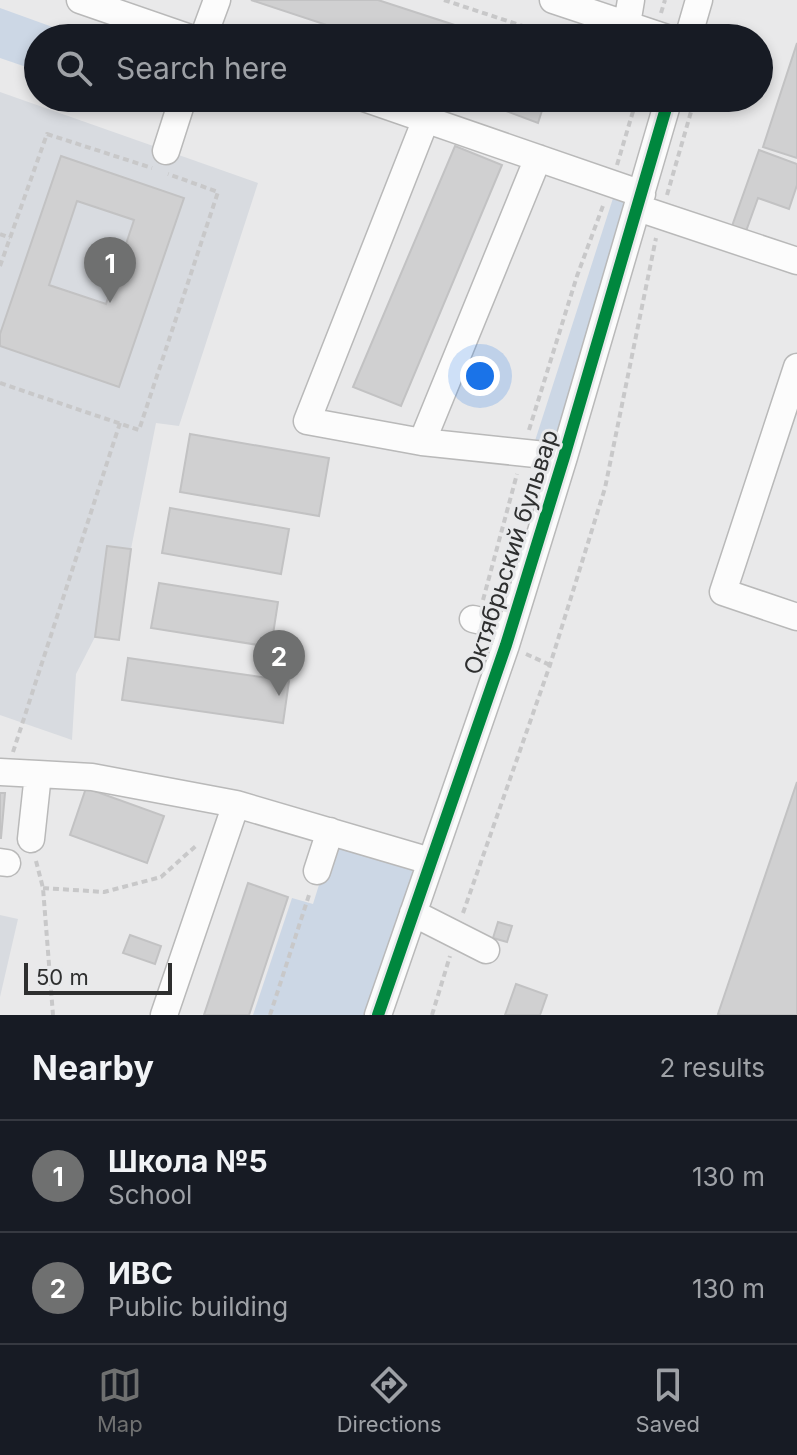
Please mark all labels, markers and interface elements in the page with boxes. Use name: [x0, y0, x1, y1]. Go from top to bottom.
search box: [24, 24, 773, 112]
icon: search: [52, 46, 96, 90]
text: Search here: [116, 50, 288, 86]
pin: 1: [84, 237, 136, 303]
your location: [460, 356, 500, 396]
street label: Октябрьский бульвар: [458, 426, 564, 678]
pin: 2: [253, 630, 305, 696]
scale bar: [24, 959, 172, 995]
text: 50 m: [36, 964, 89, 990]
text: Nearby: [32, 1047, 154, 1088]
text: 2 results: [660, 1052, 765, 1083]
text: Школа №5: [108, 1143, 268, 1179]
text: 1: [52, 1161, 64, 1192]
text: 130 m: [692, 1161, 765, 1192]
text: School: [108, 1179, 192, 1210]
text: ИВС: [108, 1255, 173, 1291]
text: 2: [50, 1273, 66, 1304]
text: 130 m: [692, 1273, 765, 1304]
text: Public building: [108, 1291, 288, 1322]
tab: Map: [97, 1363, 143, 1437]
tab: Directions: [337, 1363, 442, 1437]
tab: Saved: [636, 1363, 700, 1437]

